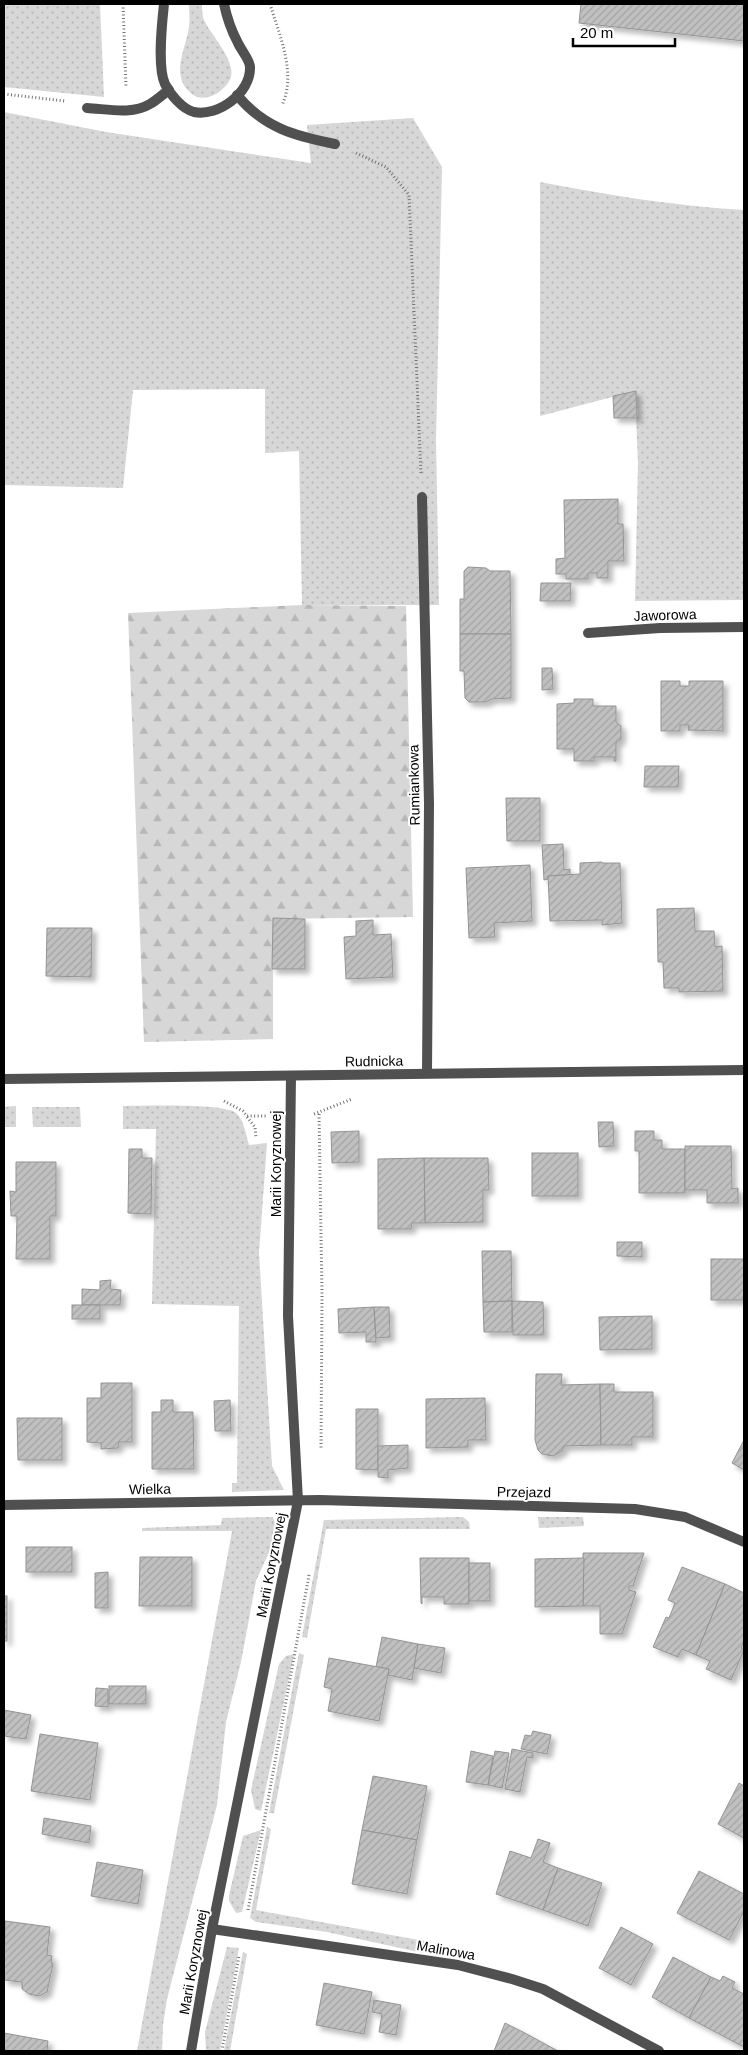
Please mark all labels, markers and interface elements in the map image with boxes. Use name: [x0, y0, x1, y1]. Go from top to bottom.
scale bar: [573, 15, 676, 47]
text: 20 m: [580, 24, 613, 41]
street label: Jaworowa: [633, 606, 697, 624]
street label: Rumiankowa: [405, 744, 423, 826]
street label: Rudnicka: [345, 1052, 404, 1070]
street label: Marii Koryznowej: [268, 1111, 284, 1217]
street label: Wielka: [129, 1481, 171, 1497]
street label: Przejazd: [497, 1484, 551, 1500]
street label: Marii Koryznowej: [253, 1511, 289, 1619]
street label: Marii Koryznowej: [176, 1908, 210, 2016]
street label: Malinowa: [415, 1937, 477, 1963]

